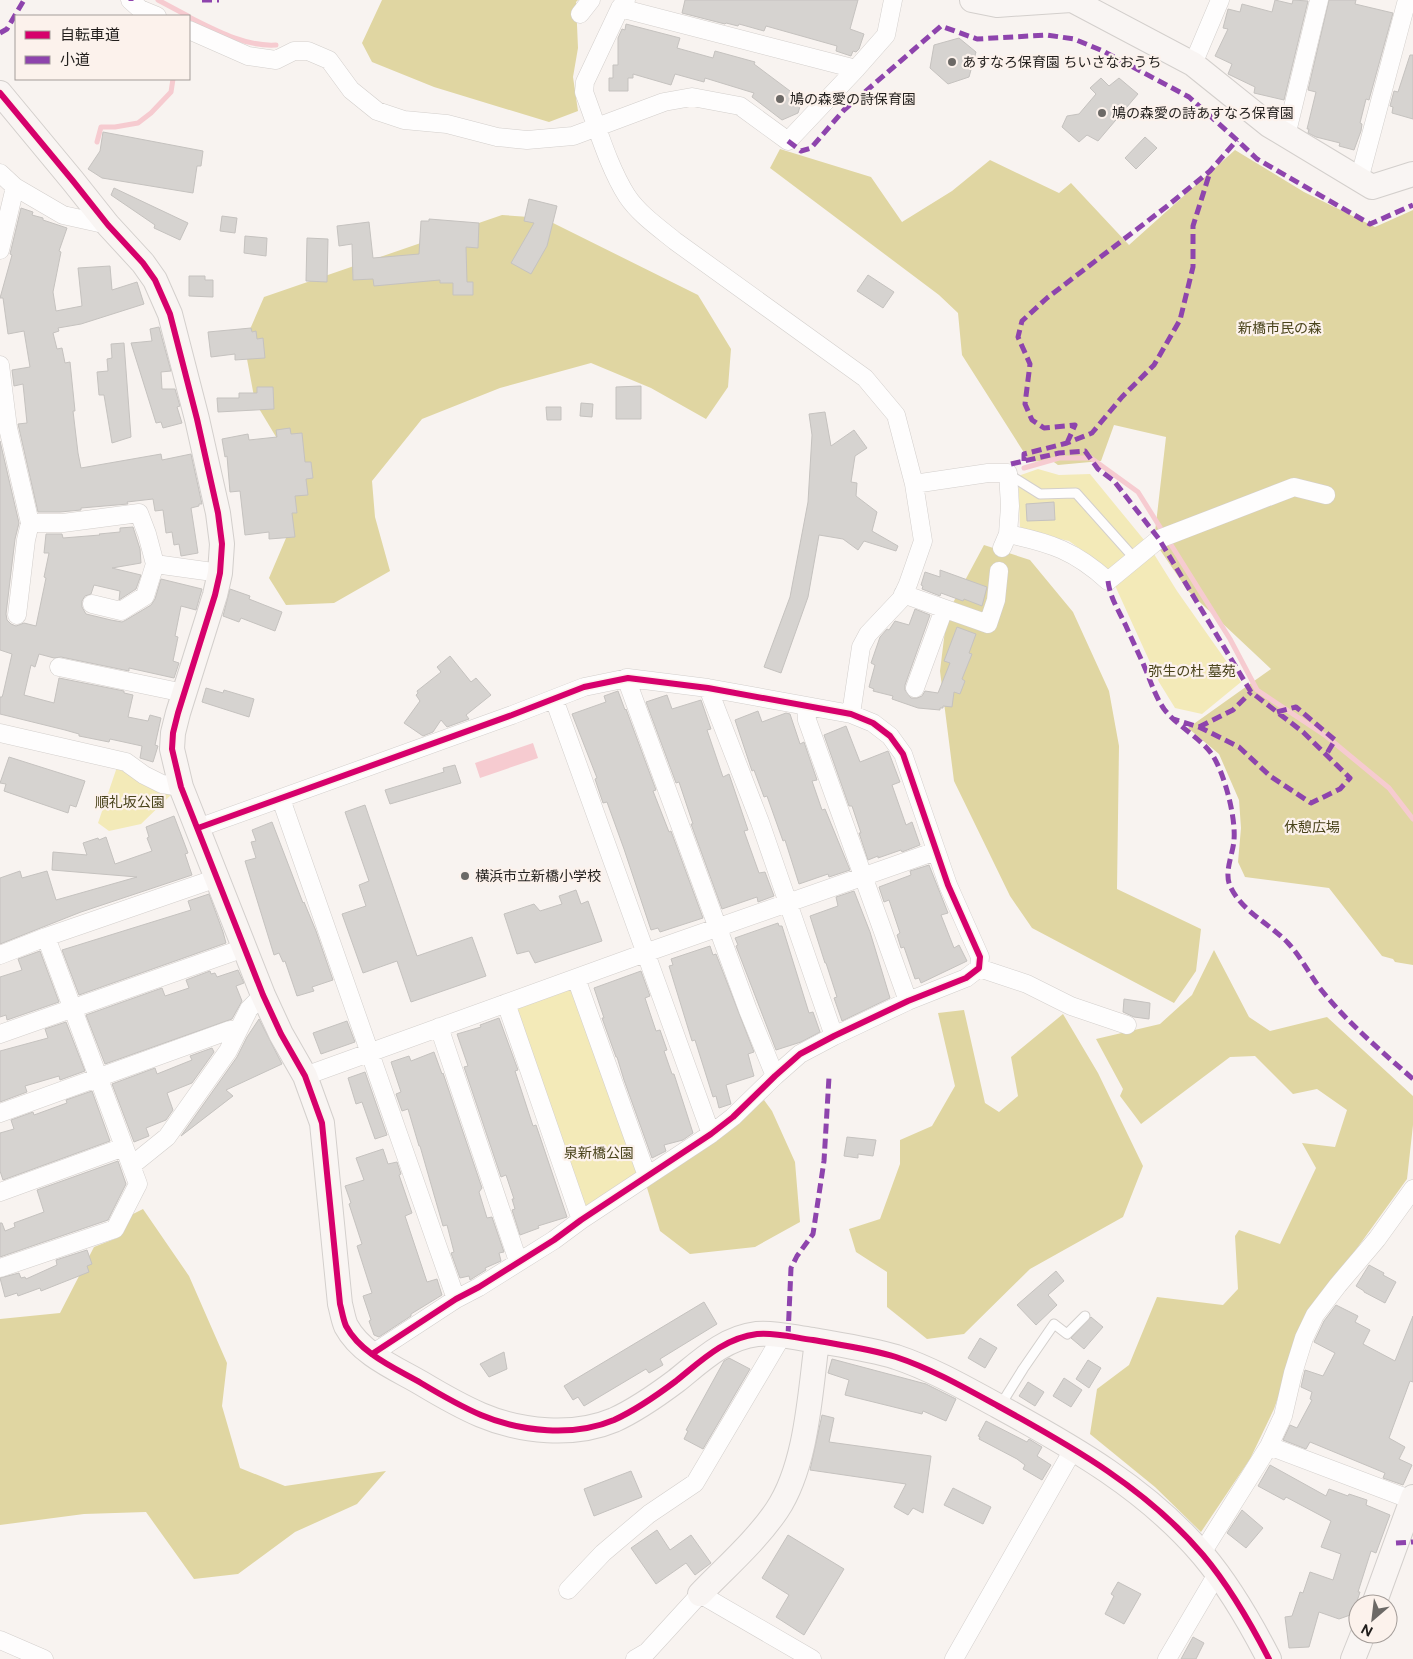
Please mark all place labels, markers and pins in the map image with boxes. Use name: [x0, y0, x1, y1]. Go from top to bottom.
place label: あすなろ保育園 ちいさなおうち: [962, 54, 1161, 71]
marker: あすなろ保育園 ちいさなおうち: [946, 56, 958, 68]
place label: 鳩の森愛の詩保育園: [790, 91, 916, 108]
marker: 鳩の森愛の詩保育園: [774, 93, 786, 105]
place label: 鳩の森愛の詩あすなろ保育園: [1112, 105, 1294, 122]
marker: 鳩の森愛の詩あすなろ保育園: [1096, 107, 1108, 119]
place label: 横浜市立新橋小学校: [475, 868, 601, 885]
marker: 横浜市立新橋小学校: [459, 870, 471, 882]

